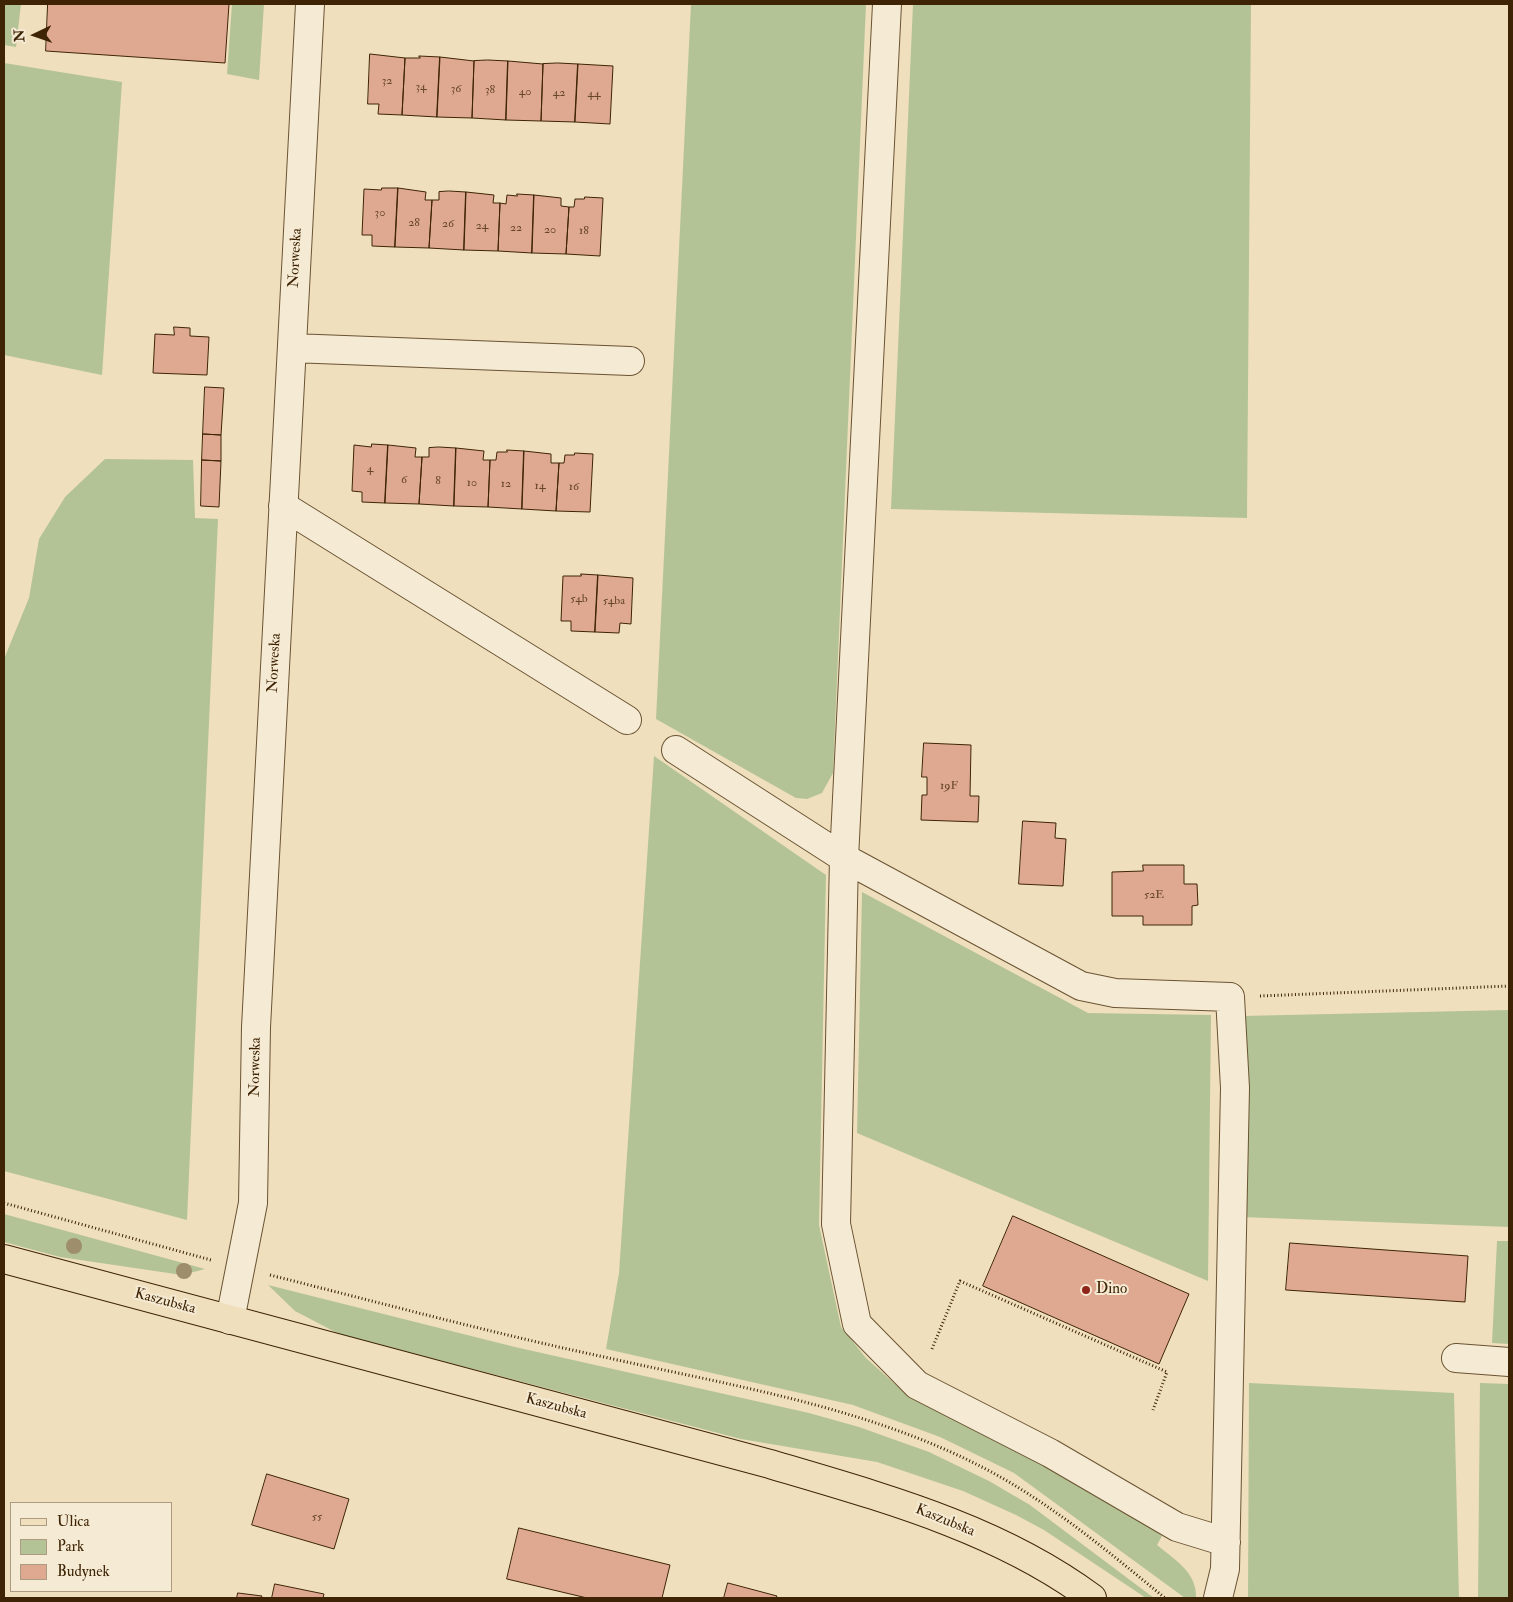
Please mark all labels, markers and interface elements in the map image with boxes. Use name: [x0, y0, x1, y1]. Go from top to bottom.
north arrow: [10, 10, 60, 60]
text: N: [11, 29, 28, 43]
house number: 32: [382, 74, 392, 88]
house number: 34: [415, 80, 427, 94]
house number: 36: [451, 82, 461, 96]
house number: 38: [485, 83, 495, 97]
house number: 40: [519, 85, 531, 99]
house number: 42: [553, 86, 565, 100]
house number: 44: [588, 87, 600, 101]
house number: 30: [375, 206, 385, 220]
house number: 28: [408, 216, 420, 230]
house number: 26: [442, 217, 454, 231]
house number: 24: [476, 219, 488, 233]
house number: 22: [510, 221, 522, 235]
house number: 20: [544, 223, 556, 237]
house number: 18: [579, 224, 589, 238]
street label: Norweska: [285, 228, 307, 288]
house number: 4: [367, 462, 373, 476]
house number: 6: [401, 473, 407, 487]
house number: 8: [435, 474, 441, 488]
house number: 10: [467, 476, 477, 490]
house number: 12: [501, 477, 511, 491]
house number: 14: [535, 479, 545, 493]
house number: 16: [569, 480, 579, 494]
house number: 54b: [570, 592, 588, 606]
house number: 54ba: [603, 594, 625, 608]
street label: Norweska: [264, 633, 286, 693]
house number: 19F: [940, 779, 958, 793]
house number: 52E: [1144, 888, 1164, 902]
street label: Norweska: [246, 1037, 266, 1097]
place label: Dino: [1096, 1281, 1127, 1299]
marker: Dino: [1080, 1284, 1092, 1296]
street label: Kaszubska: [132, 1285, 198, 1319]
street label: Kaszubska: [523, 1390, 589, 1424]
street label: Kaszubska: [913, 1501, 977, 1541]
legend: [10, 1502, 172, 1592]
house number: 55: [312, 1510, 322, 1524]
text: Ulica: [57, 1512, 90, 1531]
text: Park: [57, 1537, 84, 1556]
text: Budynek: [57, 1562, 110, 1581]

